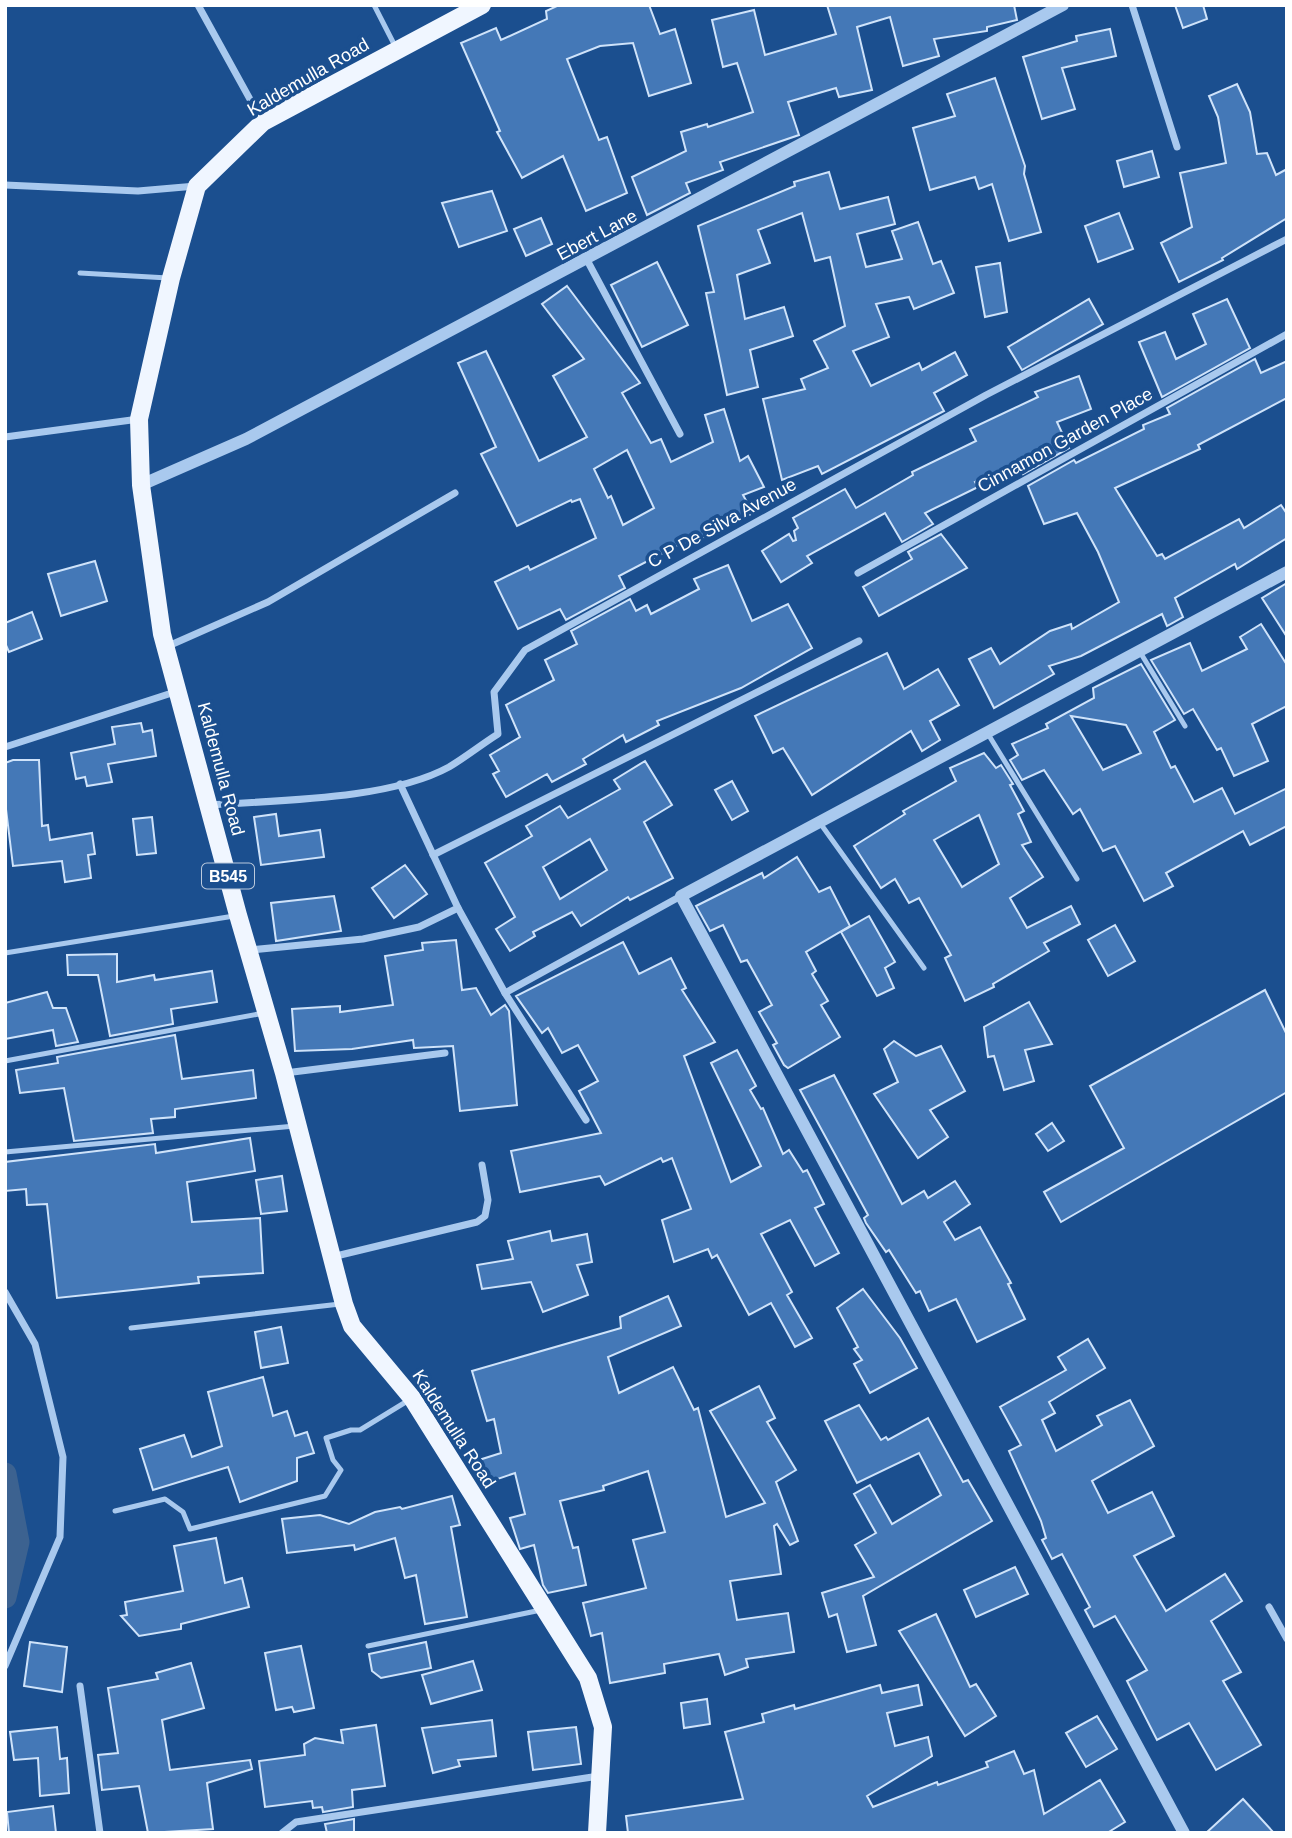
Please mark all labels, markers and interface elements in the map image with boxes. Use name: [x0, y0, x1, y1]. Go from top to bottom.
street label: Kaldemulla Road: [244, 34, 372, 120]
street label: Ebert Lane: [553, 205, 641, 265]
street label: Cinnamon Garden Place: [974, 383, 1156, 497]
street label: C P De Silva Avenue: [644, 474, 800, 572]
street label: Kaldemulla Road: [194, 700, 248, 838]
road number: B545: [202, 863, 254, 888]
street label: Kaldemulla Road: [408, 1366, 500, 1492]

